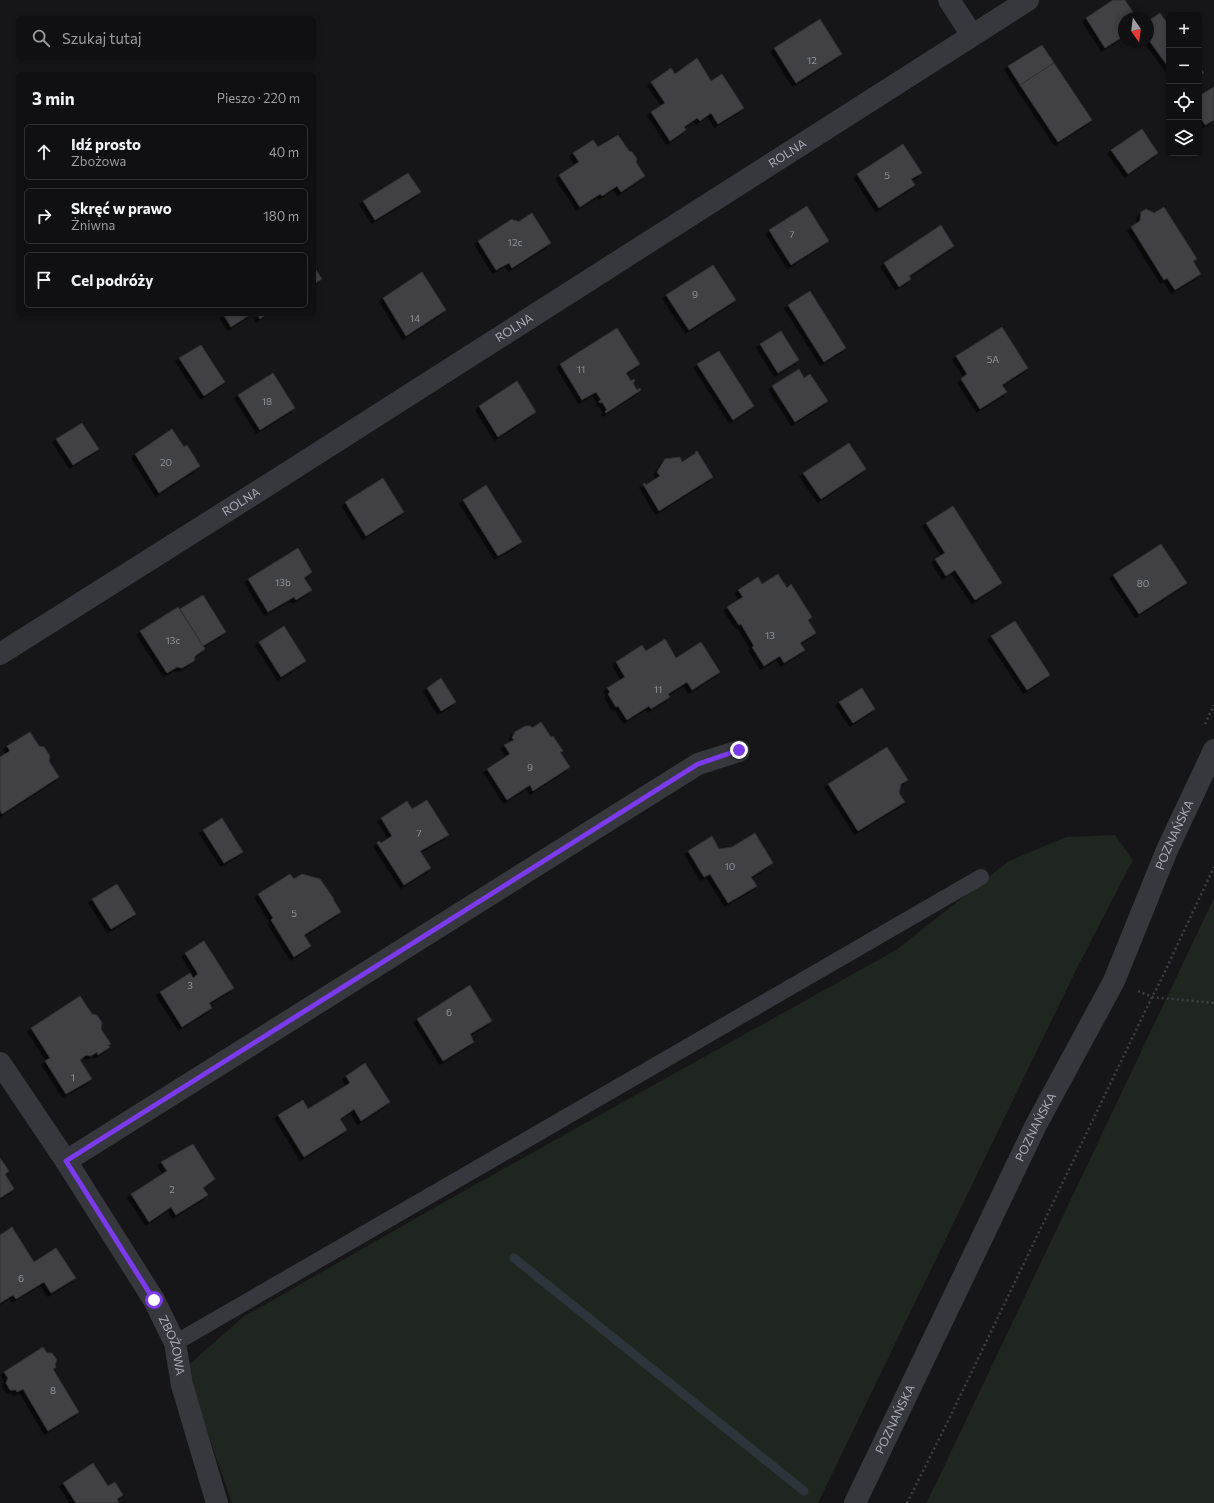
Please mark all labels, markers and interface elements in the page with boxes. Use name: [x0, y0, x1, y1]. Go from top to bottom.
north arrow: [1118, 12, 1154, 48]
map controls: [1166, 12, 1202, 156]
button: +: [1166, 12, 1202, 48]
search box: [16, 16, 316, 60]
icon: search: [30, 27, 52, 49]
text: Szukaj tutaj: [62, 29, 142, 47]
button: −: [1166, 48, 1202, 84]
house number: 12: [807, 54, 817, 66]
button: locate: [1166, 84, 1202, 120]
text: 3 min: [32, 88, 75, 109]
text: Pieszo · 220 m: [217, 90, 300, 106]
button: layers: [1166, 120, 1202, 156]
text: Idź prosto: [71, 135, 141, 153]
street label: ROLNA: [765, 136, 808, 170]
icon: ahead: [33, 141, 55, 163]
text: 40 m: [269, 144, 299, 160]
text: Zbożowa: [71, 153, 126, 169]
house number: 5: [884, 169, 890, 181]
text: Skręć w prawo: [71, 199, 172, 217]
icon: right: [33, 205, 55, 227]
text: 180 m: [263, 208, 299, 224]
text: Żniwna: [71, 217, 115, 233]
house number: 7: [789, 228, 795, 240]
house number: 12c: [508, 236, 522, 248]
icon: arrive: [33, 269, 55, 291]
text: Cel podróży: [71, 271, 154, 289]
house number: 9: [692, 288, 698, 300]
street label: ROLNA: [492, 310, 535, 344]
house number: 14: [410, 312, 420, 324]
house number: 5A: [987, 353, 999, 365]
house number: 11: [577, 363, 585, 375]
house number: 18: [262, 395, 272, 407]
house number: 20: [160, 456, 172, 468]
street label: ROLNA: [219, 484, 262, 518]
house number: 13b: [275, 576, 291, 588]
house number: 80: [1137, 577, 1149, 589]
house number: 13: [765, 629, 775, 641]
house number: 13c: [166, 634, 181, 646]
house number: 11: [654, 683, 662, 695]
route end: [730, 741, 748, 759]
house number: 9: [527, 761, 533, 773]
street label: POZNAŃSKA: [1152, 797, 1196, 871]
house number: 7: [416, 827, 422, 839]
house number: 10: [725, 860, 735, 872]
house number: 5: [291, 907, 297, 919]
house number: 3: [187, 979, 193, 991]
house number: 6: [446, 1006, 452, 1018]
house number: 1: [71, 1071, 75, 1083]
street label: POZNAŃSKA: [1012, 1090, 1058, 1163]
house number: 2: [169, 1183, 175, 1195]
house number: 6: [18, 1272, 24, 1284]
route start: [145, 1291, 163, 1309]
street label: ZBOŻOWA: [157, 1313, 188, 1376]
street label: POZNAŃSKA: [872, 1382, 917, 1456]
house number: 8: [50, 1384, 56, 1396]

